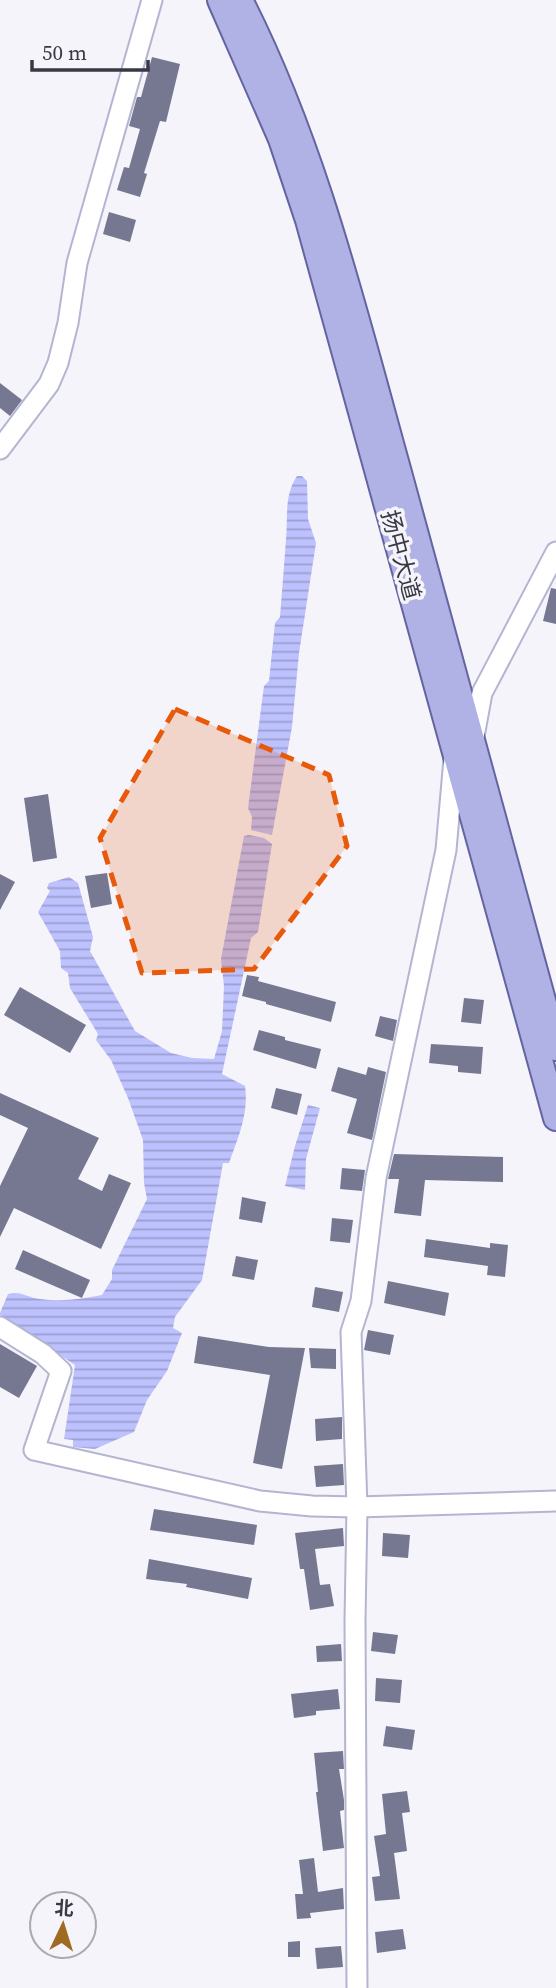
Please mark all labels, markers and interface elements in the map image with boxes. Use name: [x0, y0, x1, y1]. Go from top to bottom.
scale bar: [32, 28, 147, 72]
text: 50 m: [42, 38, 87, 67]
street label: 扬中大道: [374, 506, 428, 604]
north arrow: [28, 1890, 98, 1960]
text: 北: [54, 1894, 75, 1922]

